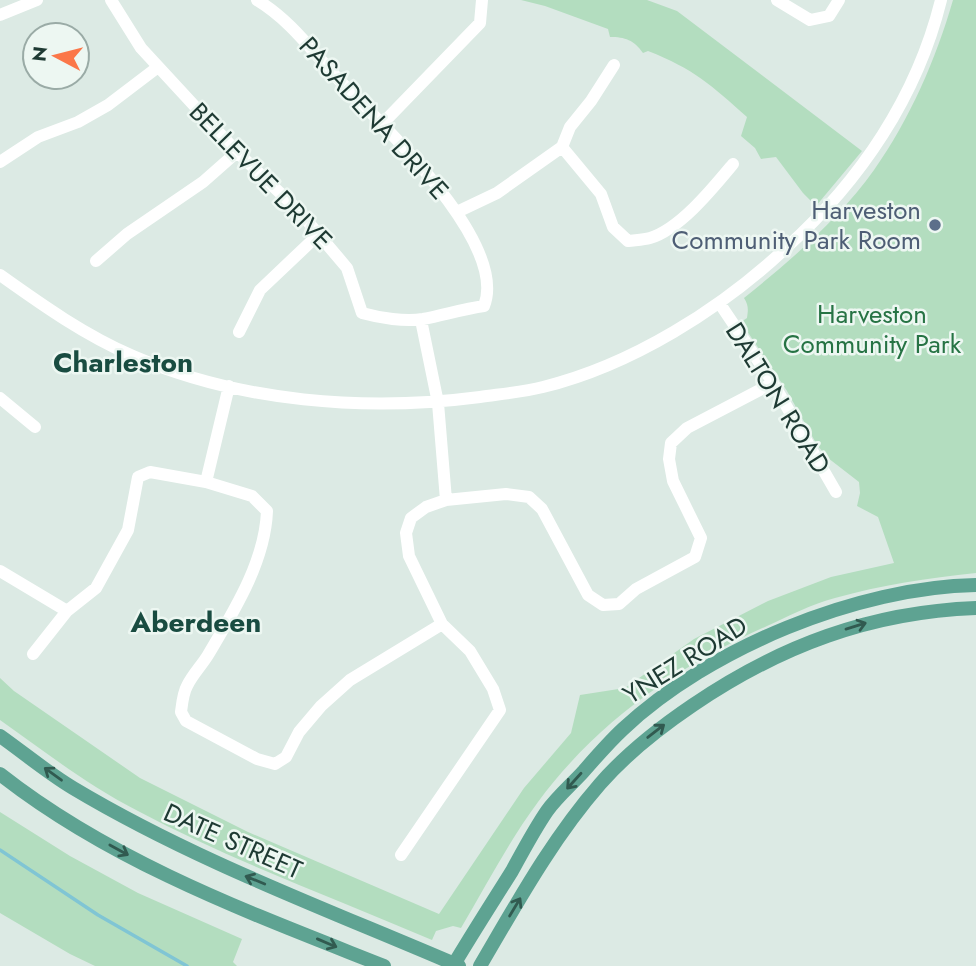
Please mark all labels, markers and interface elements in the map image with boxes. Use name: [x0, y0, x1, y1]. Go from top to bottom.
north arrow: [21, 21, 91, 91]
street label: PASADENA DRIVE: [290, 28, 458, 208]
text: N: [25, 45, 54, 63]
street label: BELLEVUE DRIVE: [181, 94, 341, 258]
place label: Harveston Community Park Room: [672, 191, 921, 259]
marker: Harveston Community Park Room: [927, 217, 943, 233]
park label: Harveston Community Park: [783, 295, 962, 363]
street label: DALTON ROAD: [716, 315, 840, 481]
district label: Charleston: [53, 342, 193, 383]
district label: Aberdeen: [130, 602, 261, 643]
street label: YNEZ ROAD: [615, 607, 755, 713]
one-way arrow: [845, 619, 867, 632]
one-way arrow: [646, 723, 664, 738]
one-way arrow: [45, 767, 63, 782]
one-way arrow: [566, 772, 582, 790]
street label: DATE STREET: [158, 794, 308, 888]
one-way arrow: [109, 843, 129, 857]
one-way arrow: [244, 872, 266, 885]
one-way arrow: [508, 898, 522, 918]
one-way arrow: [316, 937, 337, 950]

